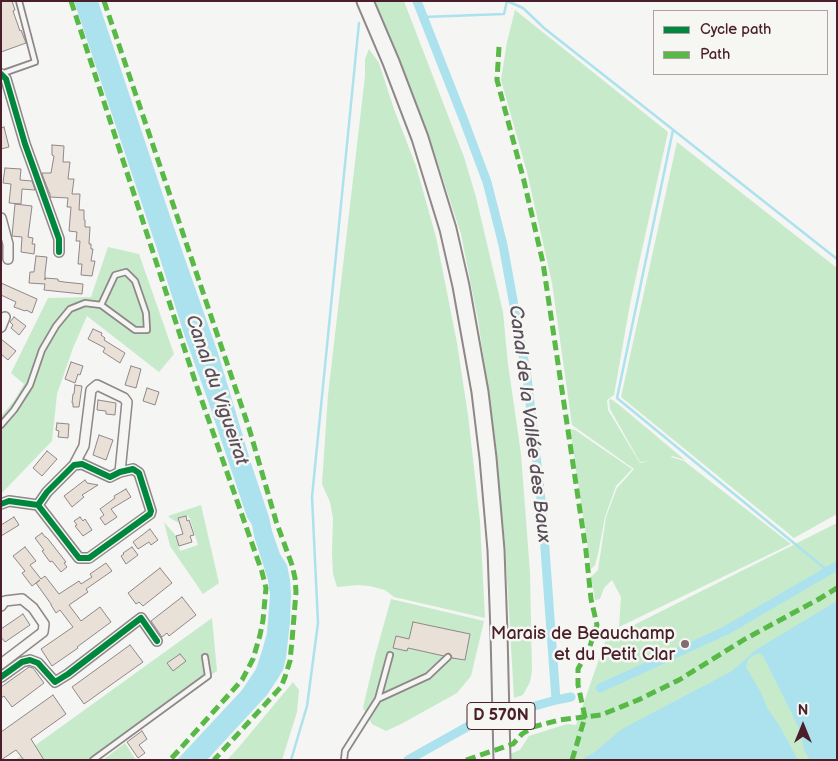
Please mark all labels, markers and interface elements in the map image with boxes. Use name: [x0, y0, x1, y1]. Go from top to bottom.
legend: [653, 10, 828, 75]
text: Cycle path: [700, 20, 771, 39]
text: Path: [700, 45, 730, 64]
water label: Canal de la Vallée des Baux: [503, 304, 555, 544]
water label: Canal du Vigueirat: [180, 312, 252, 468]
place label: Marais de Beauchamp et du Petit Clar: [491, 623, 675, 666]
marker: Marais de Beauchamp et du Petit Clar: [679, 638, 691, 650]
north arrow: [778, 701, 828, 751]
road number: D 570N: [467, 702, 535, 729]
text: N: [798, 702, 808, 719]

